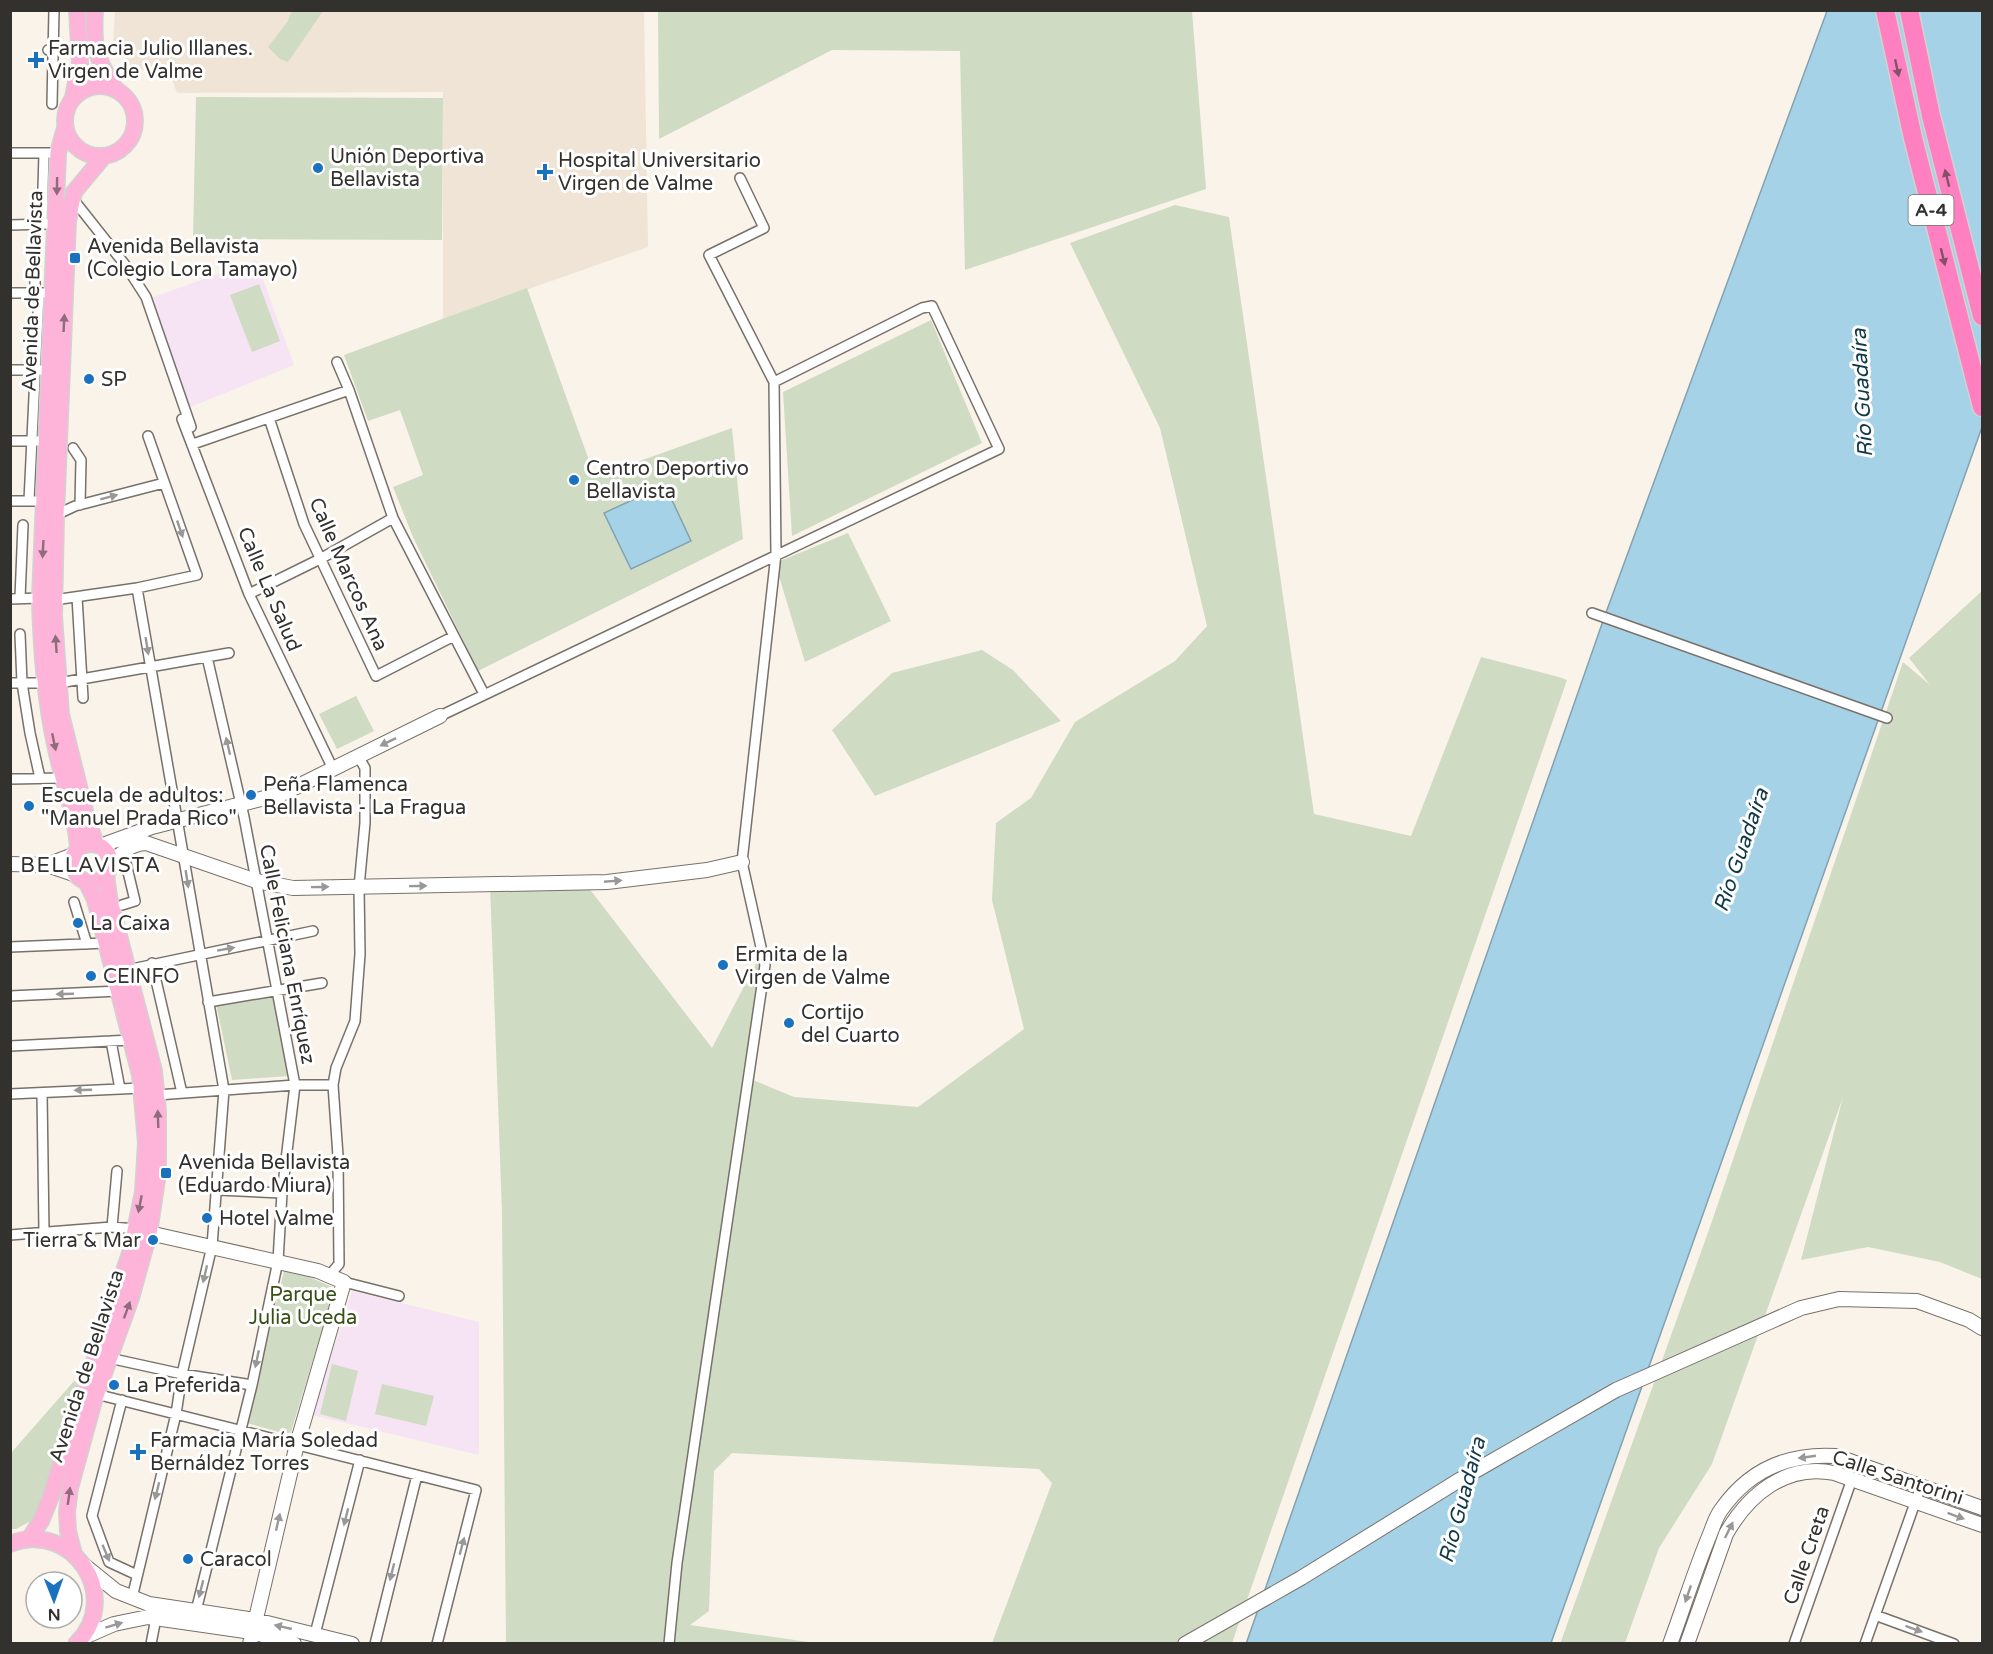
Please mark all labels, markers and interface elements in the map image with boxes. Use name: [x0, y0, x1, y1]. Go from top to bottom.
place label: Farmacia Julio Illanes. Virgen de Valme: [48, 37, 253, 84]
marker: Farmacia Julio Illanes. Virgen de Valme: [29, 53, 43, 67]
one-way arrow: [1893, 59, 1903, 77]
place label: Unión Deportiva Bellavista: [330, 145, 484, 192]
place label: Hospital Universitario Virgen de Valme: [558, 149, 761, 196]
marker: Unión Deportiva Bellavista: [311, 161, 325, 175]
marker: Hospital Universitario Virgen de Valme: [536, 163, 554, 181]
one-way arrow: [1942, 169, 1951, 187]
one-way arrow: [52, 176, 62, 195]
street label: Avenida de Bellavista: [17, 190, 49, 392]
road number: A-4: [1908, 195, 1954, 225]
place label: Avenida Bellavista (Colegio Lora Tamayo): [87, 235, 297, 282]
one-way arrow: [1938, 248, 1948, 267]
marker: Avenida Bellavista (Colegio Lora Tamayo): [68, 251, 82, 265]
one-way arrow: [59, 314, 68, 333]
water label: Río Guadaíra: [1847, 327, 1878, 458]
place label: SP: [101, 368, 127, 392]
marker: SP: [82, 372, 96, 386]
place label: Centro Deportivo Bellavista: [586, 457, 749, 504]
marker: Centro Deportivo Bellavista: [567, 473, 581, 487]
one-way arrow: [100, 492, 118, 501]
street label: Calle Marcos Ana: [304, 494, 393, 655]
one-way arrow: [176, 520, 186, 538]
street label: Calle La Salud: [232, 524, 306, 655]
one-way arrow: [38, 539, 47, 558]
one-way arrow: [51, 634, 61, 653]
one-way arrow: [142, 636, 151, 655]
one-way arrow: [50, 733, 60, 752]
one-way arrow: [223, 737, 233, 756]
one-way arrow: [379, 737, 396, 746]
place label: Peña Flamenca Bellavista - La Fragua: [263, 773, 466, 820]
place label: Escuela de adultos: "Manuel Prada Rico": [41, 784, 237, 831]
water label: Río Guadaíra: [1709, 784, 1775, 915]
marker: Peña Flamenca Bellavista - La Fragua: [244, 788, 258, 802]
marker: Escuela de adultos: "Manuel Prada Rico": [22, 799, 36, 813]
street label: Calle Feliciana Enríquez: [254, 842, 320, 1066]
district label: BELLAVISTA: [20, 853, 162, 878]
one-way arrow: [183, 870, 192, 889]
one-way arrow: [603, 876, 622, 886]
one-way arrow: [408, 881, 427, 890]
one-way arrow: [311, 883, 330, 892]
place label: La Caixa: [90, 912, 170, 936]
marker: La Caixa: [71, 916, 85, 930]
place label: Ermita de la Virgen de Valme: [735, 943, 890, 990]
one-way arrow: [216, 944, 235, 953]
marker: Ermita de la Virgen de Valme: [716, 958, 730, 972]
place label: CEINFO: [103, 965, 179, 989]
marker: CEINFO: [84, 969, 98, 983]
one-way arrow: [55, 989, 74, 998]
place label: Cortijo del Cuarto: [801, 1001, 900, 1048]
marker: Cortijo del Cuarto: [782, 1016, 796, 1030]
one-way arrow: [74, 1086, 93, 1095]
one-way arrow: [153, 1110, 162, 1129]
place label: Avenida Bellavista (Eduardo Miura): [178, 1151, 350, 1198]
marker: Avenida Bellavista (Eduardo Miura): [159, 1166, 173, 1180]
one-way arrow: [135, 1195, 144, 1214]
place label: Hotel Valme: [219, 1207, 334, 1231]
marker: Hotel Valme: [200, 1211, 214, 1225]
place label: Tierra & Mar: [23, 1229, 141, 1253]
marker: Tierra & Mar: [146, 1233, 160, 1247]
one-way arrow: [200, 1264, 209, 1283]
street label: Avenida de Bellavista: [44, 1267, 129, 1466]
park label: Parque Julia Uceda: [249, 1283, 357, 1330]
one-way arrow: [122, 1301, 132, 1319]
one-way arrow: [252, 1350, 261, 1369]
place label: La Preferida: [126, 1374, 241, 1398]
marker: La Preferida: [107, 1378, 121, 1392]
place label: Farmacia María Soledad Bernáldez Torres: [150, 1429, 378, 1476]
water label: Río Guadaíra: [1434, 1433, 1492, 1566]
marker: Farmacia María Soledad Bernáldez Torres: [131, 1445, 145, 1459]
street label: Calle Santorini: [1829, 1445, 1966, 1510]
one-way arrow: [1798, 1452, 1817, 1461]
one-way arrow: [152, 1482, 162, 1500]
one-way arrow: [65, 1487, 74, 1506]
street label: Calle Creta: [1779, 1503, 1835, 1608]
one-way arrow: [340, 1507, 350, 1526]
one-way arrow: [1947, 1512, 1965, 1521]
one-way arrow: [274, 1513, 284, 1532]
one-way arrow: [1724, 1521, 1734, 1538]
one-way arrow: [458, 1537, 467, 1555]
one-way arrow: [101, 1545, 111, 1563]
place label: Caracol: [200, 1548, 272, 1572]
marker: Caracol: [181, 1552, 195, 1566]
one-way arrow: [387, 1563, 397, 1582]
north arrow: [24, 1570, 84, 1630]
one-way arrow: [195, 1580, 205, 1599]
one-way arrow: [1682, 1585, 1692, 1603]
text: N: [48, 1604, 61, 1624]
one-way arrow: [105, 1620, 123, 1629]
one-way arrow: [274, 1621, 292, 1631]
one-way arrow: [1905, 1625, 1923, 1635]

